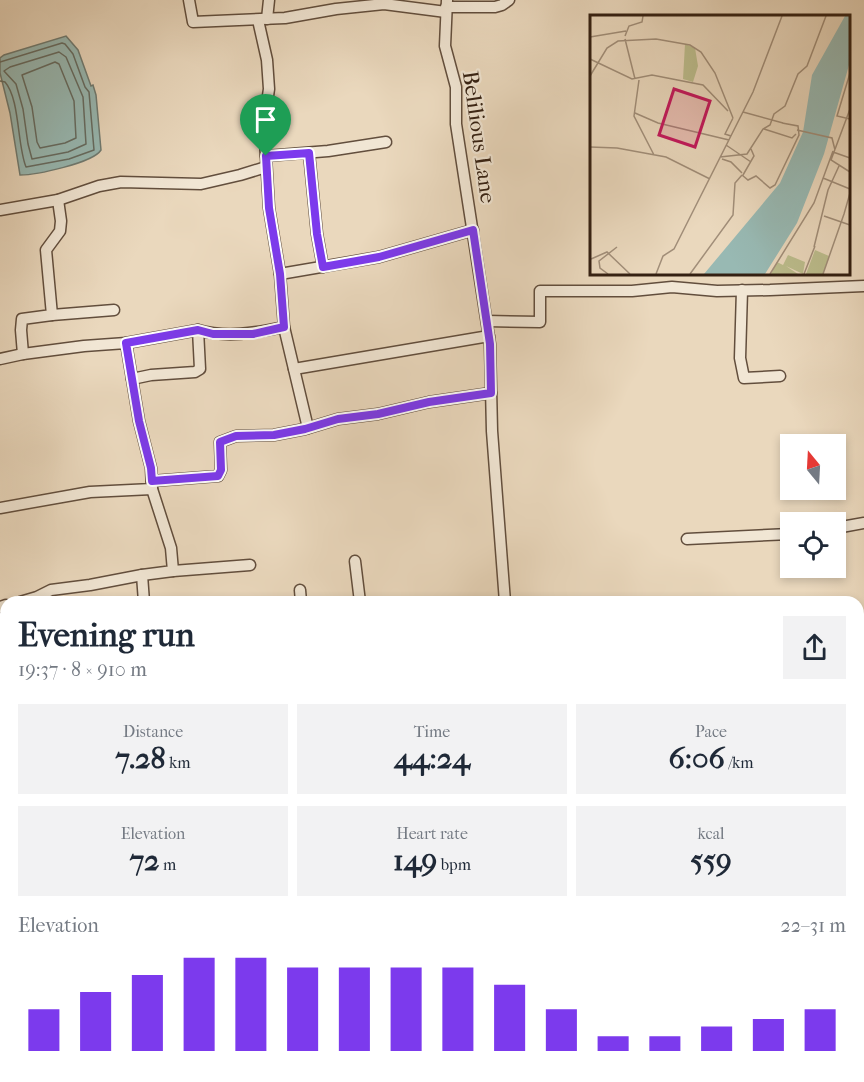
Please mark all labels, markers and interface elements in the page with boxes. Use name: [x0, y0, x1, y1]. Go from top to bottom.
inset map: [590, 15, 849, 274]
street label: Belilious Lane: [457, 69, 501, 205]
pin: [240, 94, 291, 156]
icon: arrive: [249, 103, 282, 136]
north arrow: [780, 434, 846, 500]
map controls: [780, 434, 846, 578]
button: locate: [780, 512, 846, 578]
text: Evening run: [18, 616, 195, 655]
button: share: [783, 616, 846, 679]
text: 19:37 · 8 × 910 m: [18, 658, 147, 681]
text: Distance: [123, 722, 183, 741]
text: Time: [414, 722, 450, 741]
text: Pace: [695, 722, 727, 741]
text: 7.28: [115, 741, 166, 776]
text: 44:24: [394, 741, 470, 776]
text: 6:06: [668, 741, 725, 776]
text: km: [166, 753, 191, 772]
text: /km: [725, 753, 754, 772]
text: Elevation: [121, 824, 185, 843]
text: Heart rate: [396, 824, 468, 843]
text: kcal: [698, 824, 724, 843]
text: 72: [130, 843, 160, 878]
text: 149: [393, 843, 437, 878]
text: 559: [690, 843, 732, 878]
text: m: [160, 855, 176, 874]
text: bpm: [437, 855, 471, 874]
text: Elevation: [18, 914, 99, 937]
text: 22–31 m: [780, 914, 846, 937]

